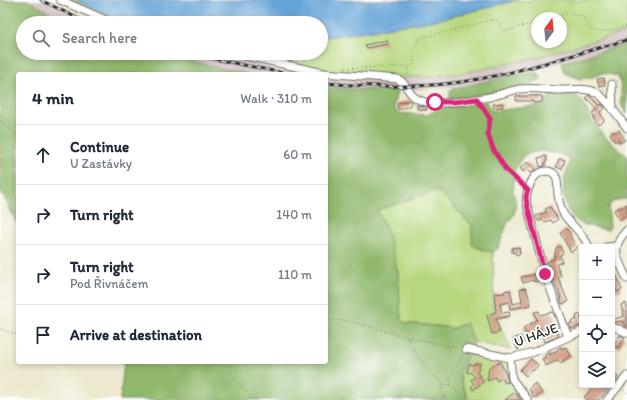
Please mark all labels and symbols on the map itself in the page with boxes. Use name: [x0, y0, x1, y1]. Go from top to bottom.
north arrow: [531, 12, 567, 48]
route start: [426, 93, 444, 111]
route end: [536, 265, 554, 283]
street label: U HÁJE: [512, 319, 560, 351]

